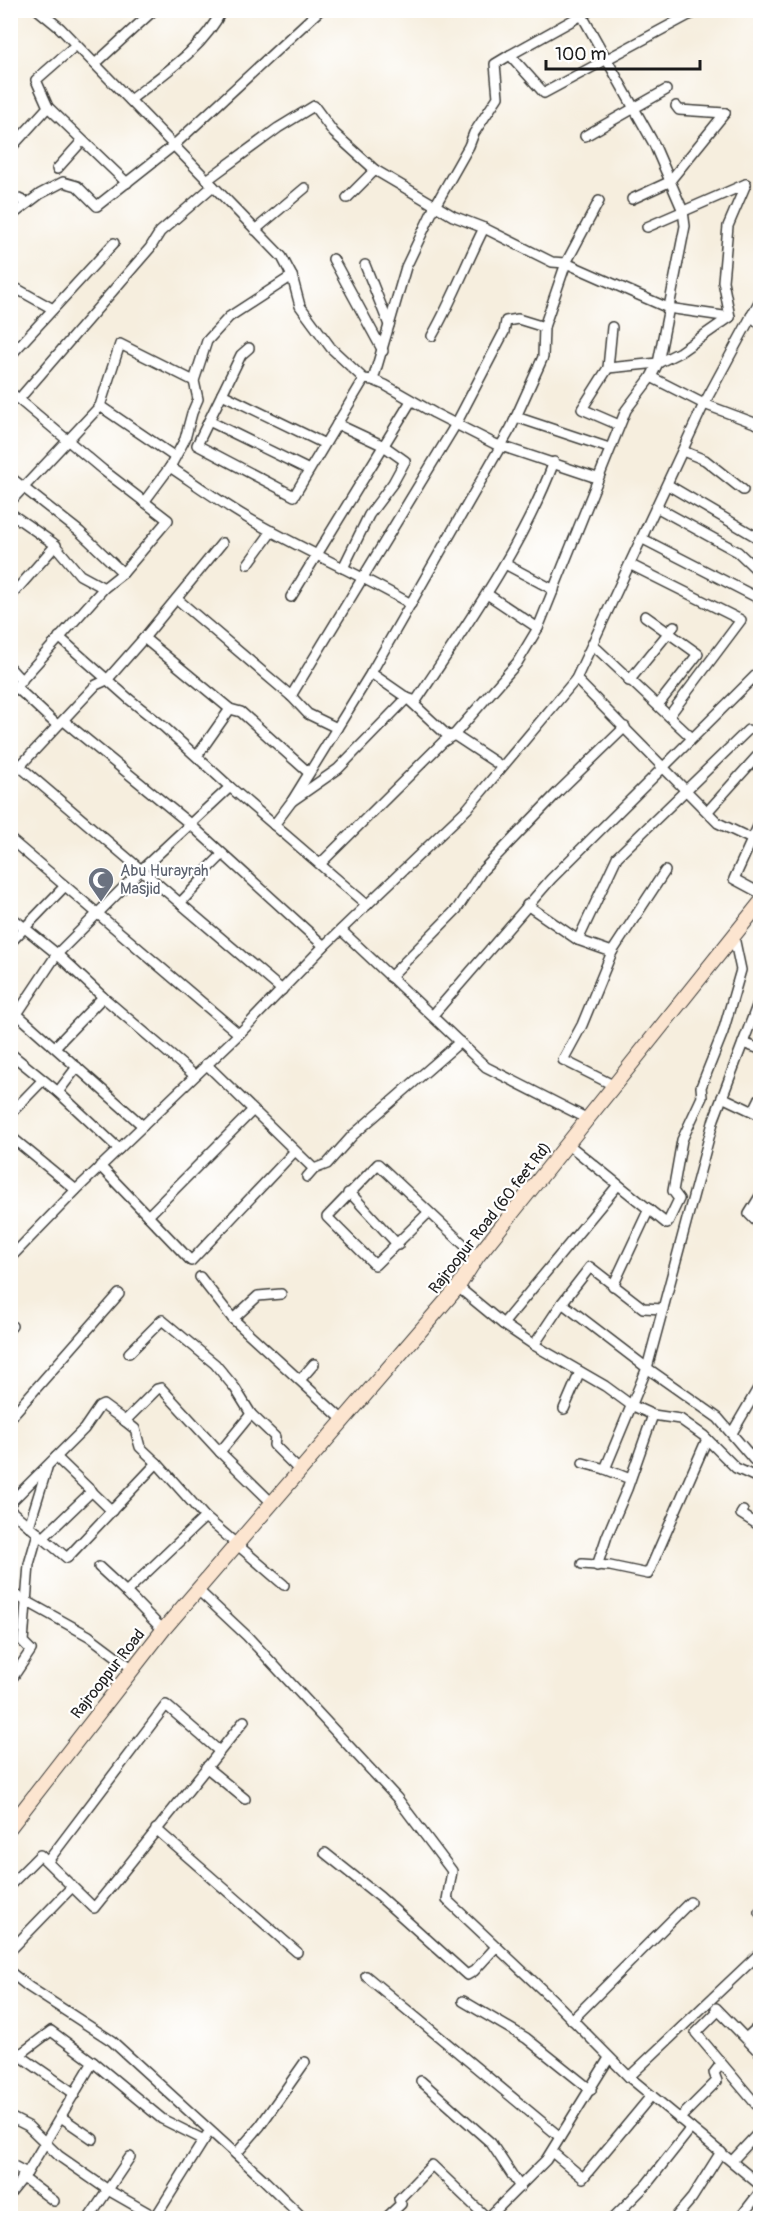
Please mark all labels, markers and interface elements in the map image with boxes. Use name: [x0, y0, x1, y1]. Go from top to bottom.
scale bar: [546, 33, 700, 71]
text: 100 m: [555, 43, 607, 66]
place label: Abu Hurayrah Masjid: [120, 861, 209, 899]
mosque icon: Abu Hurayrah Masjid: [86, 865, 116, 903]
street label: Rajroopur Road (60 feet Rd): [424, 1138, 556, 1298]
street label: Rajrooppur Road: [67, 1625, 149, 1723]

